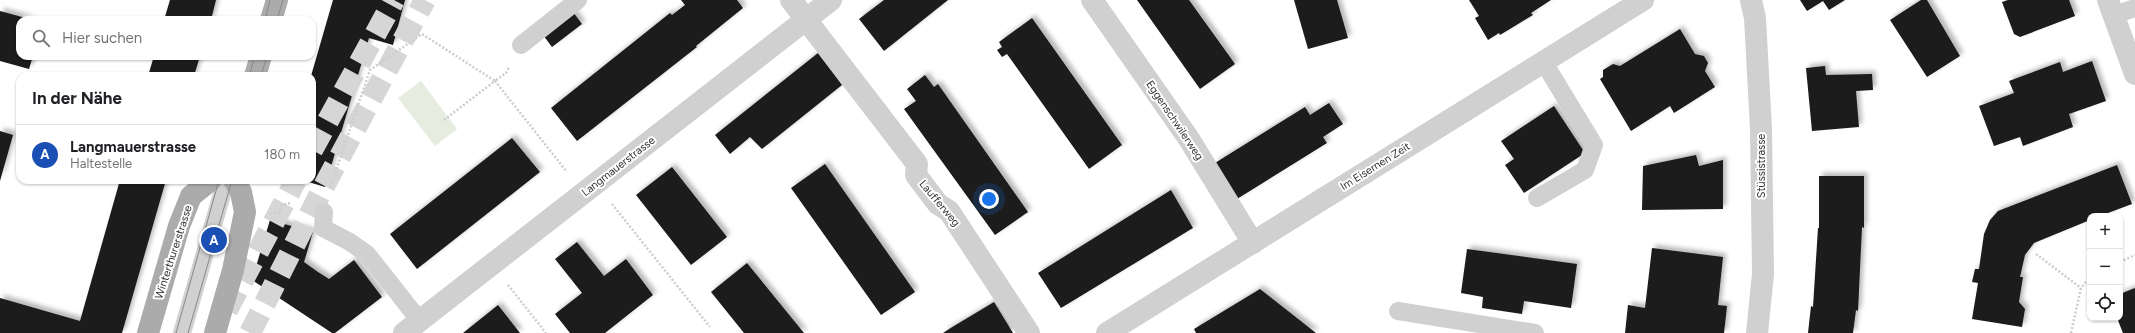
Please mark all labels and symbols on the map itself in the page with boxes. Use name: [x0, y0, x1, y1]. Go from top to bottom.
street label: Eggenschwilerweg: [1143, 78, 1206, 162]
street label: Langmauerstrasse: [579, 134, 658, 199]
street label: Stüssistrasse: [1755, 134, 1768, 198]
street label: Im Eisernen Zeit: [1338, 140, 1413, 193]
street label: Laufferweg: [917, 178, 963, 229]
your location: [979, 189, 999, 209]
street label: Winterthurerstrasse: [152, 204, 195, 301]
pin: A: [201, 225, 227, 255]

